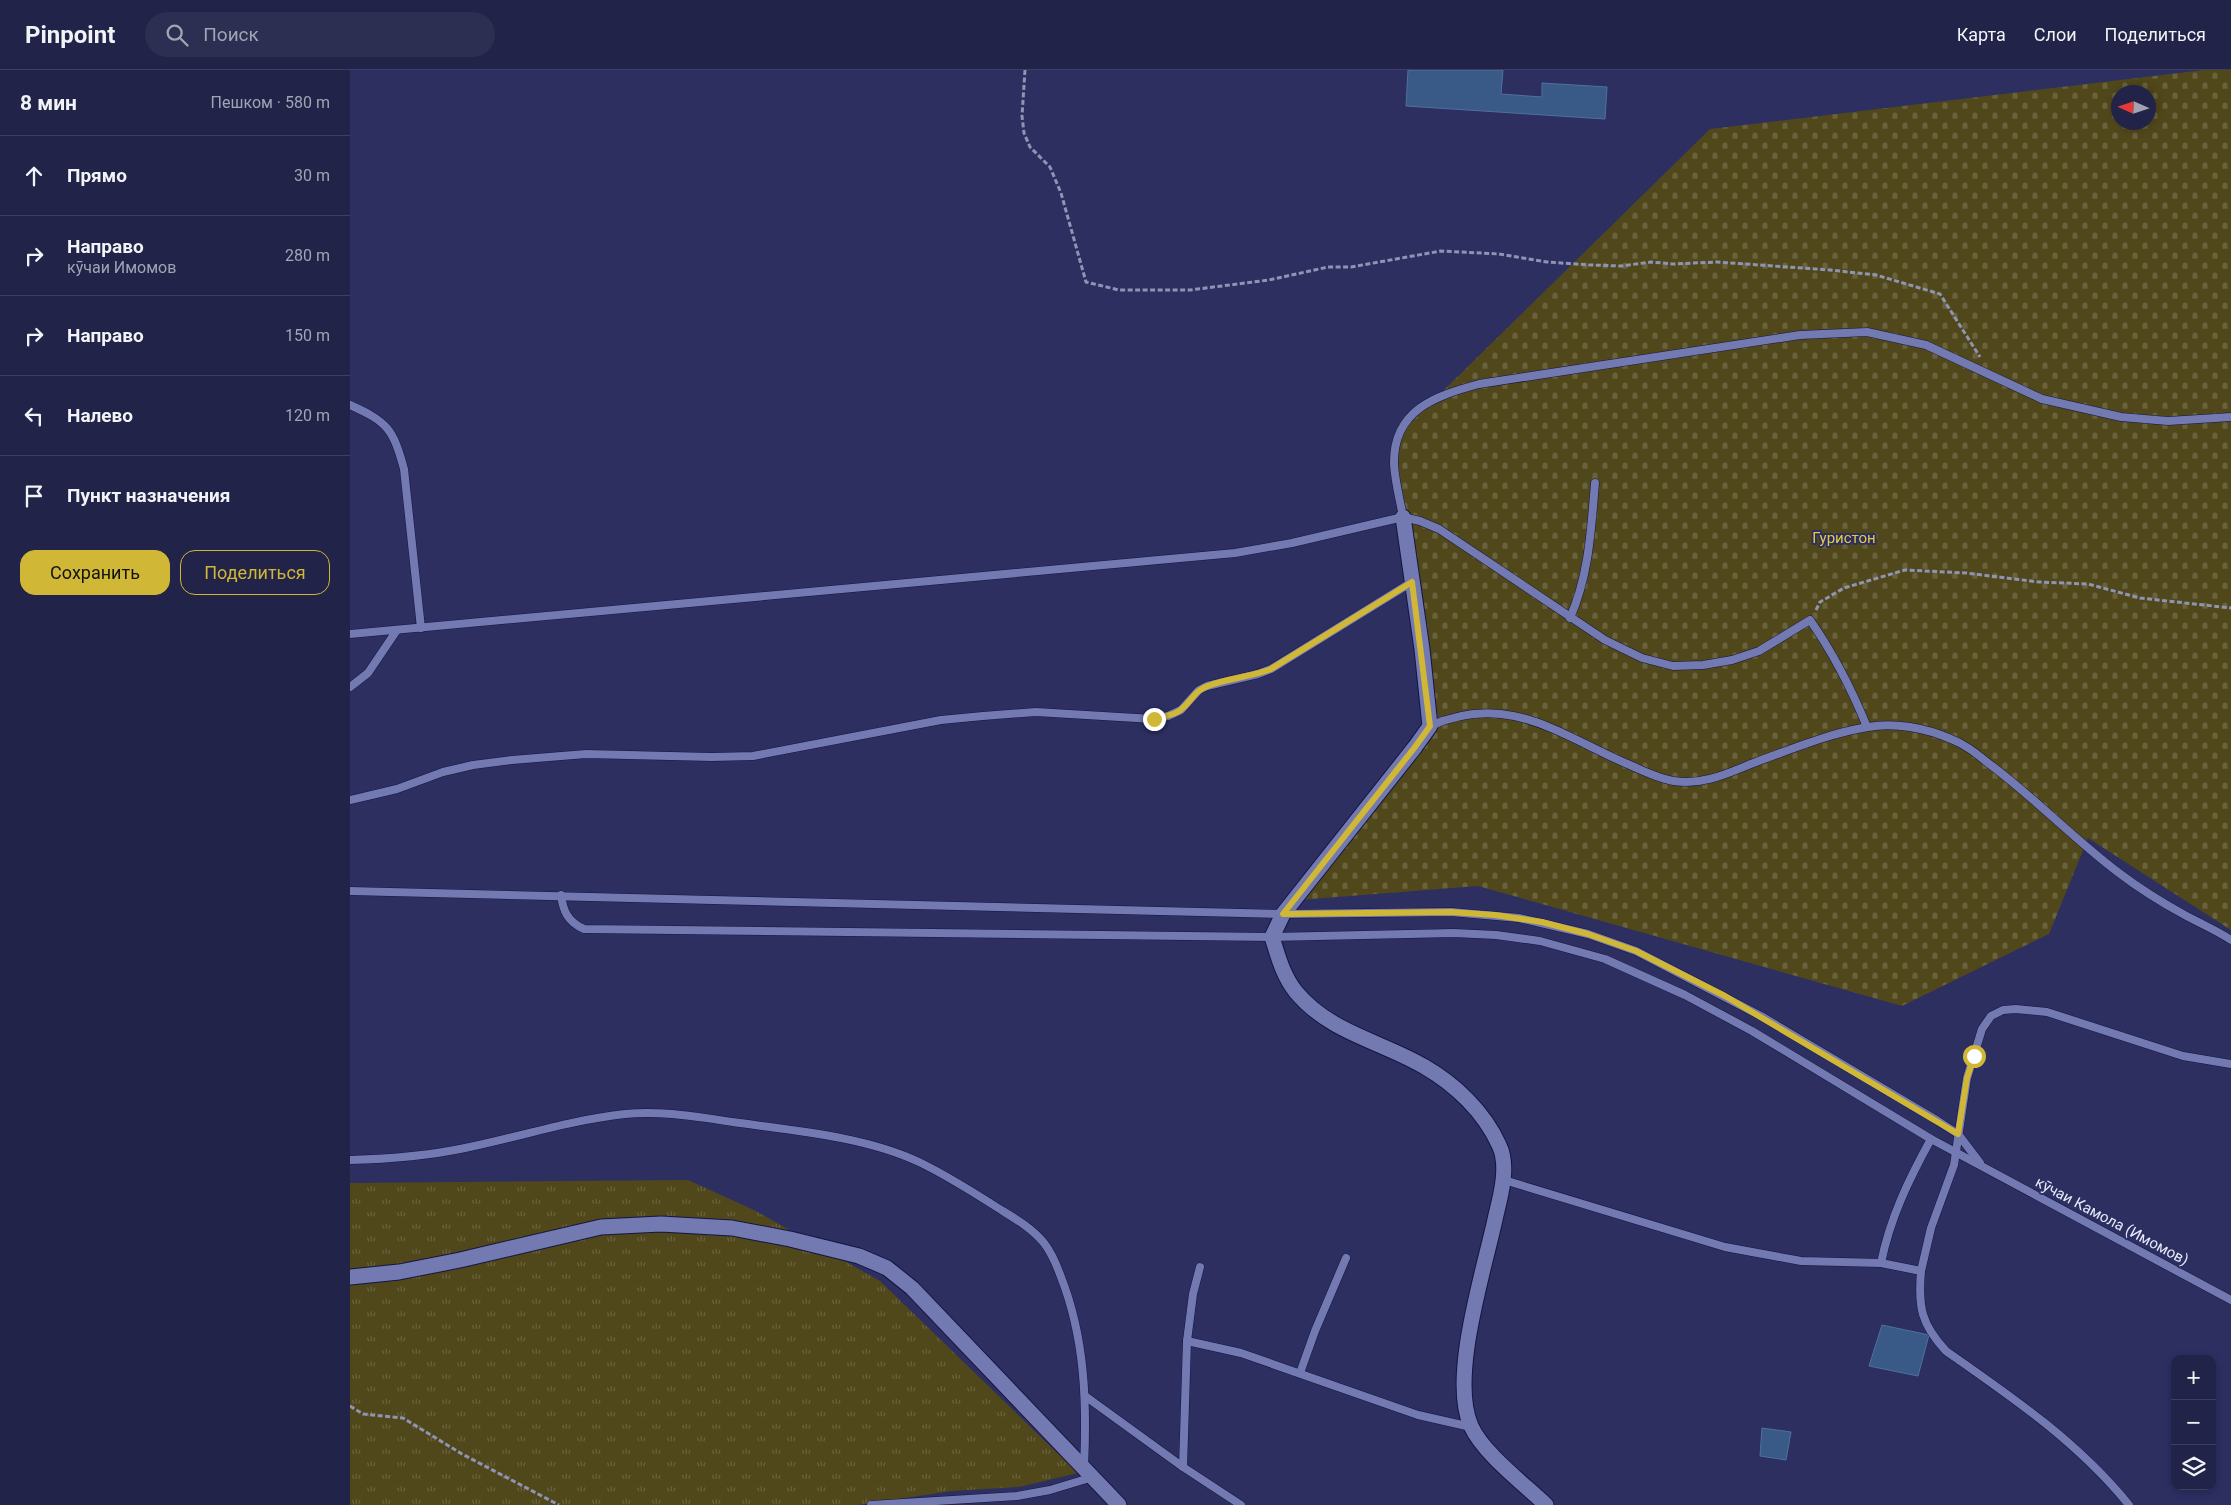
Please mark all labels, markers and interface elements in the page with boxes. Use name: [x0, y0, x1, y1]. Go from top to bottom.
search box: [145, 12, 495, 57]
text: Pinpoint: [25, 21, 115, 49]
icon: search: [163, 21, 191, 49]
text: Поиск: [203, 23, 259, 46]
text: Карта: [1957, 24, 2006, 45]
text: Слои: [2034, 24, 2077, 45]
text: Поделиться: [2105, 24, 2206, 45]
north arrow: [2111, 85, 2156, 130]
text: 8 мин: [20, 91, 77, 115]
text: Пешком · 580 m: [211, 93, 330, 112]
icon: ahead: [20, 162, 48, 190]
text: Прямо: [67, 164, 127, 187]
text: 30 m: [294, 166, 330, 185]
text: Направо: [67, 235, 144, 258]
icon: right: [20, 242, 48, 270]
text: 280 m: [285, 246, 330, 265]
text: кӯчаи Имомов: [67, 258, 176, 277]
icon: right: [20, 322, 48, 350]
text: Направо: [67, 324, 144, 347]
text: 150 m: [285, 326, 330, 345]
icon: left: [20, 402, 48, 430]
text: Налево: [67, 404, 133, 427]
text: 120 m: [285, 406, 330, 425]
icon: arrive: [20, 482, 48, 510]
text: Пункт назначения: [67, 484, 230, 507]
park label: Гуристон: [1812, 529, 1876, 547]
button: Сохранить: [20, 550, 170, 595]
button: Поделиться: [180, 550, 330, 595]
route end: [1143, 708, 1166, 731]
route start: [1963, 1045, 1986, 1068]
street label: кӯчаи Камола (Имомов): [2032, 1173, 2192, 1269]
map controls: [2171, 1355, 2216, 1490]
button: +: [2171, 1355, 2216, 1400]
button: −: [2171, 1400, 2216, 1445]
button: layers: [2171, 1445, 2216, 1490]

